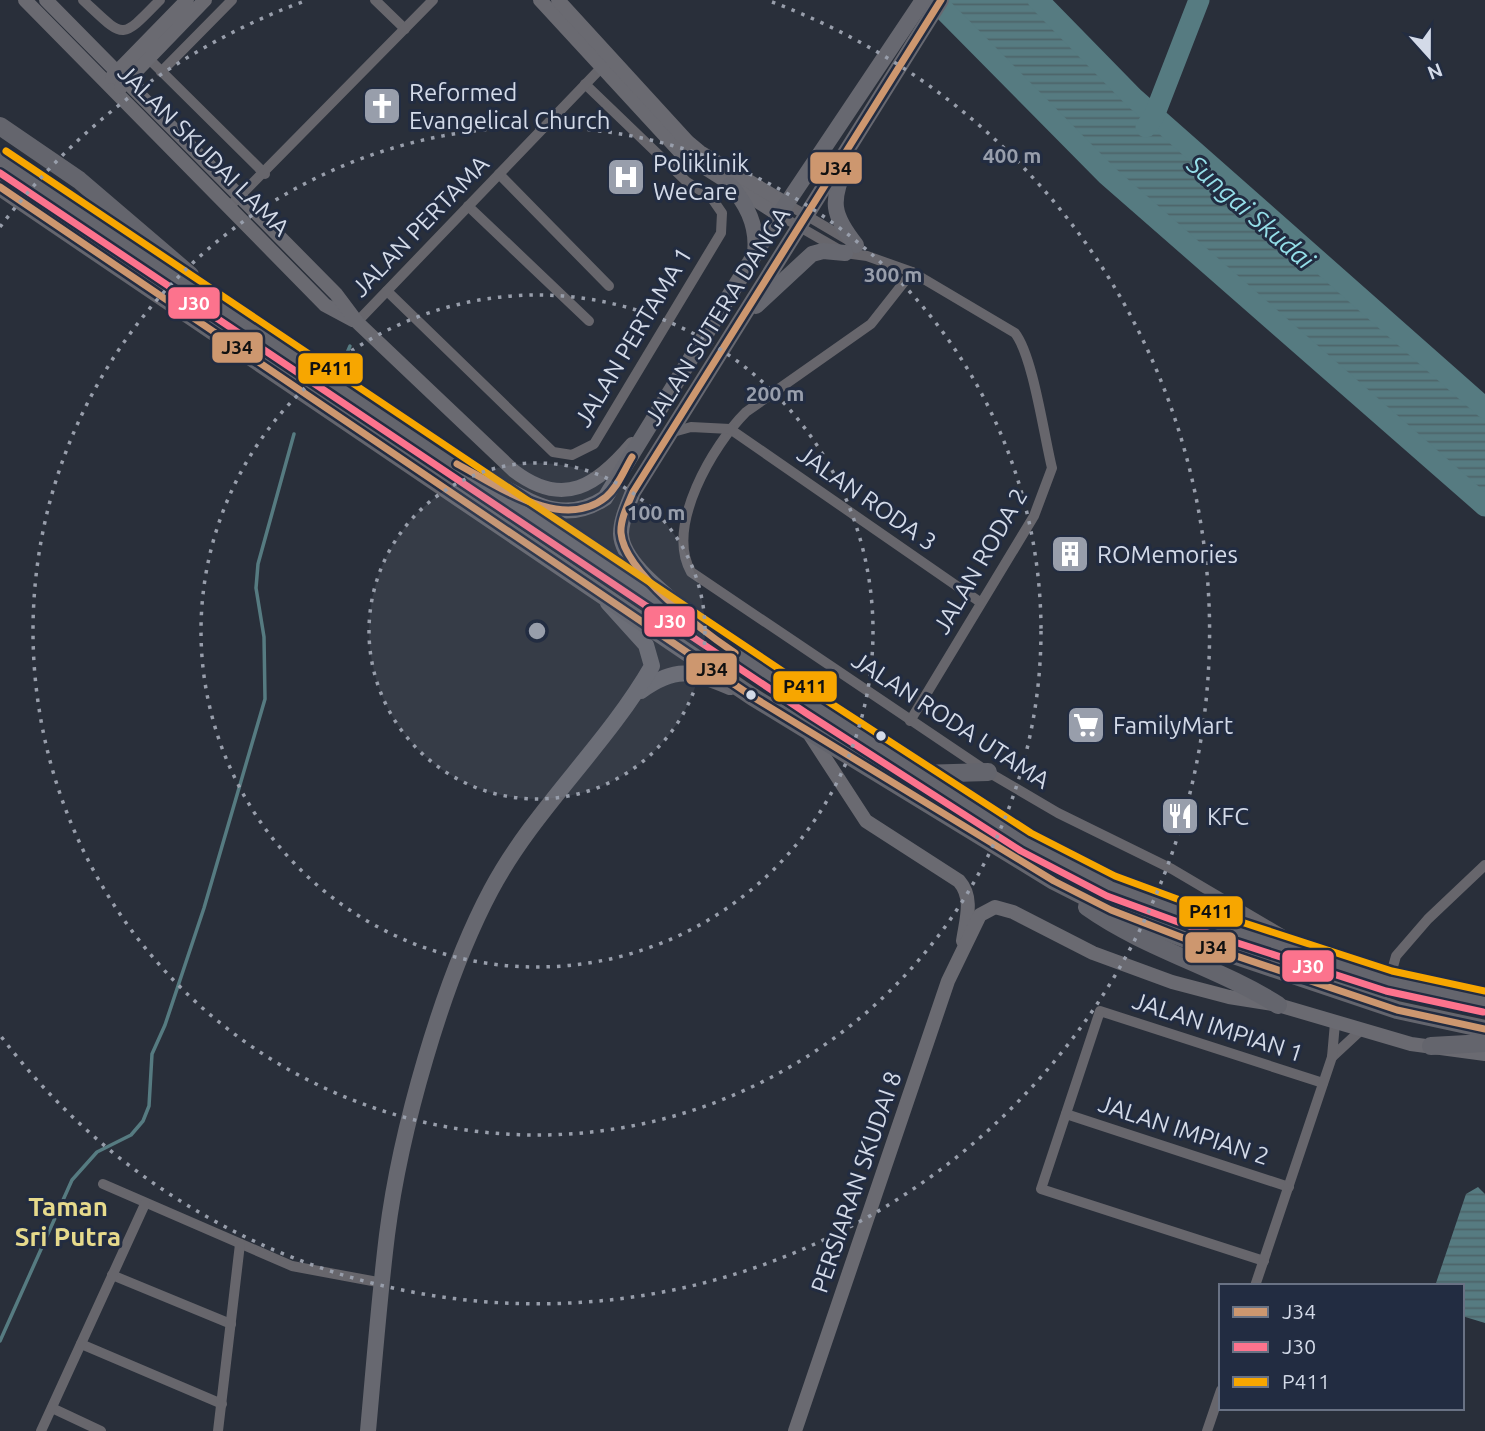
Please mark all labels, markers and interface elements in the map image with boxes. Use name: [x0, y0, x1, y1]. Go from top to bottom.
north arrow: [1394, 21, 1464, 91]
street label: JALAN SKUDAI LAMA: [113, 59, 295, 241]
text: N: [1425, 59, 1446, 85]
place label: Reformed Evangelical Church: [409, 79, 610, 134]
church icon: Reformed Evangelical Church: [361, 85, 403, 127]
text: 400 m: [983, 143, 1041, 167]
water label: Sungai Skudai: [1181, 149, 1321, 276]
street label: JALAN PERTAMA: [346, 150, 494, 302]
place label: Poliklinik WeCare: [653, 150, 749, 205]
line badge: J34: [809, 151, 863, 185]
hospital icon: Poliklinik WeCare: [605, 156, 647, 198]
text: J34: [820, 157, 852, 179]
street label: JALAN SUTERA DANGA: [639, 202, 795, 430]
street label: JALAN PERTAMA 1: [569, 242, 697, 432]
text: 300 m: [864, 262, 922, 286]
line badge: J30: [167, 286, 221, 320]
text: J30: [178, 292, 210, 314]
line badge: J34: [211, 331, 264, 364]
text: J34: [221, 336, 253, 358]
line badge: P411: [297, 352, 364, 385]
text: P411: [309, 357, 353, 379]
text: 200 m: [746, 381, 804, 405]
street label: JALAN RODA 3: [792, 440, 942, 556]
street label: JALAN RODA 2: [927, 484, 1033, 638]
text: 100 m: [627, 500, 685, 524]
building icon: ROMemories: [1049, 533, 1091, 575]
place label: ROMemories: [1097, 541, 1238, 568]
line badge: J30: [643, 605, 696, 638]
text: J30: [654, 610, 686, 632]
centre of rings: [525, 619, 549, 643]
street label: JALAN RODA UTAMA: [847, 646, 1055, 794]
line badge: J34: [685, 652, 738, 686]
text: J34: [696, 658, 728, 680]
line badge: P411: [772, 670, 838, 703]
text: P411: [783, 675, 827, 697]
unlabelled marker: [744, 688, 758, 702]
supermarket icon: FamilyMart: [1065, 704, 1107, 746]
place label: FamilyMart: [1113, 712, 1234, 739]
unlabelled marker: [874, 729, 888, 743]
restaurant icon: KFC: [1159, 795, 1201, 837]
place label: KFC: [1207, 803, 1249, 830]
line badge: P411: [1178, 895, 1244, 928]
text: P411: [1189, 900, 1233, 922]
line badge: J34: [1184, 931, 1237, 964]
text: J34: [1195, 936, 1227, 958]
line badge: J30: [1281, 949, 1335, 983]
text: J30: [1292, 955, 1324, 977]
street label: JALAN IMPIAN 1: [1129, 987, 1307, 1067]
street label: PERSIARAN SKUDAI 8: [805, 1068, 907, 1296]
street label: JALAN IMPIAN 2: [1095, 1090, 1273, 1170]
district label: Taman Sri Putra: [15, 1192, 121, 1251]
legend: [1219, 1284, 1464, 1410]
text: J34: [1282, 1299, 1316, 1323]
text: J30: [1282, 1334, 1316, 1358]
text: P411: [1282, 1369, 1330, 1393]

